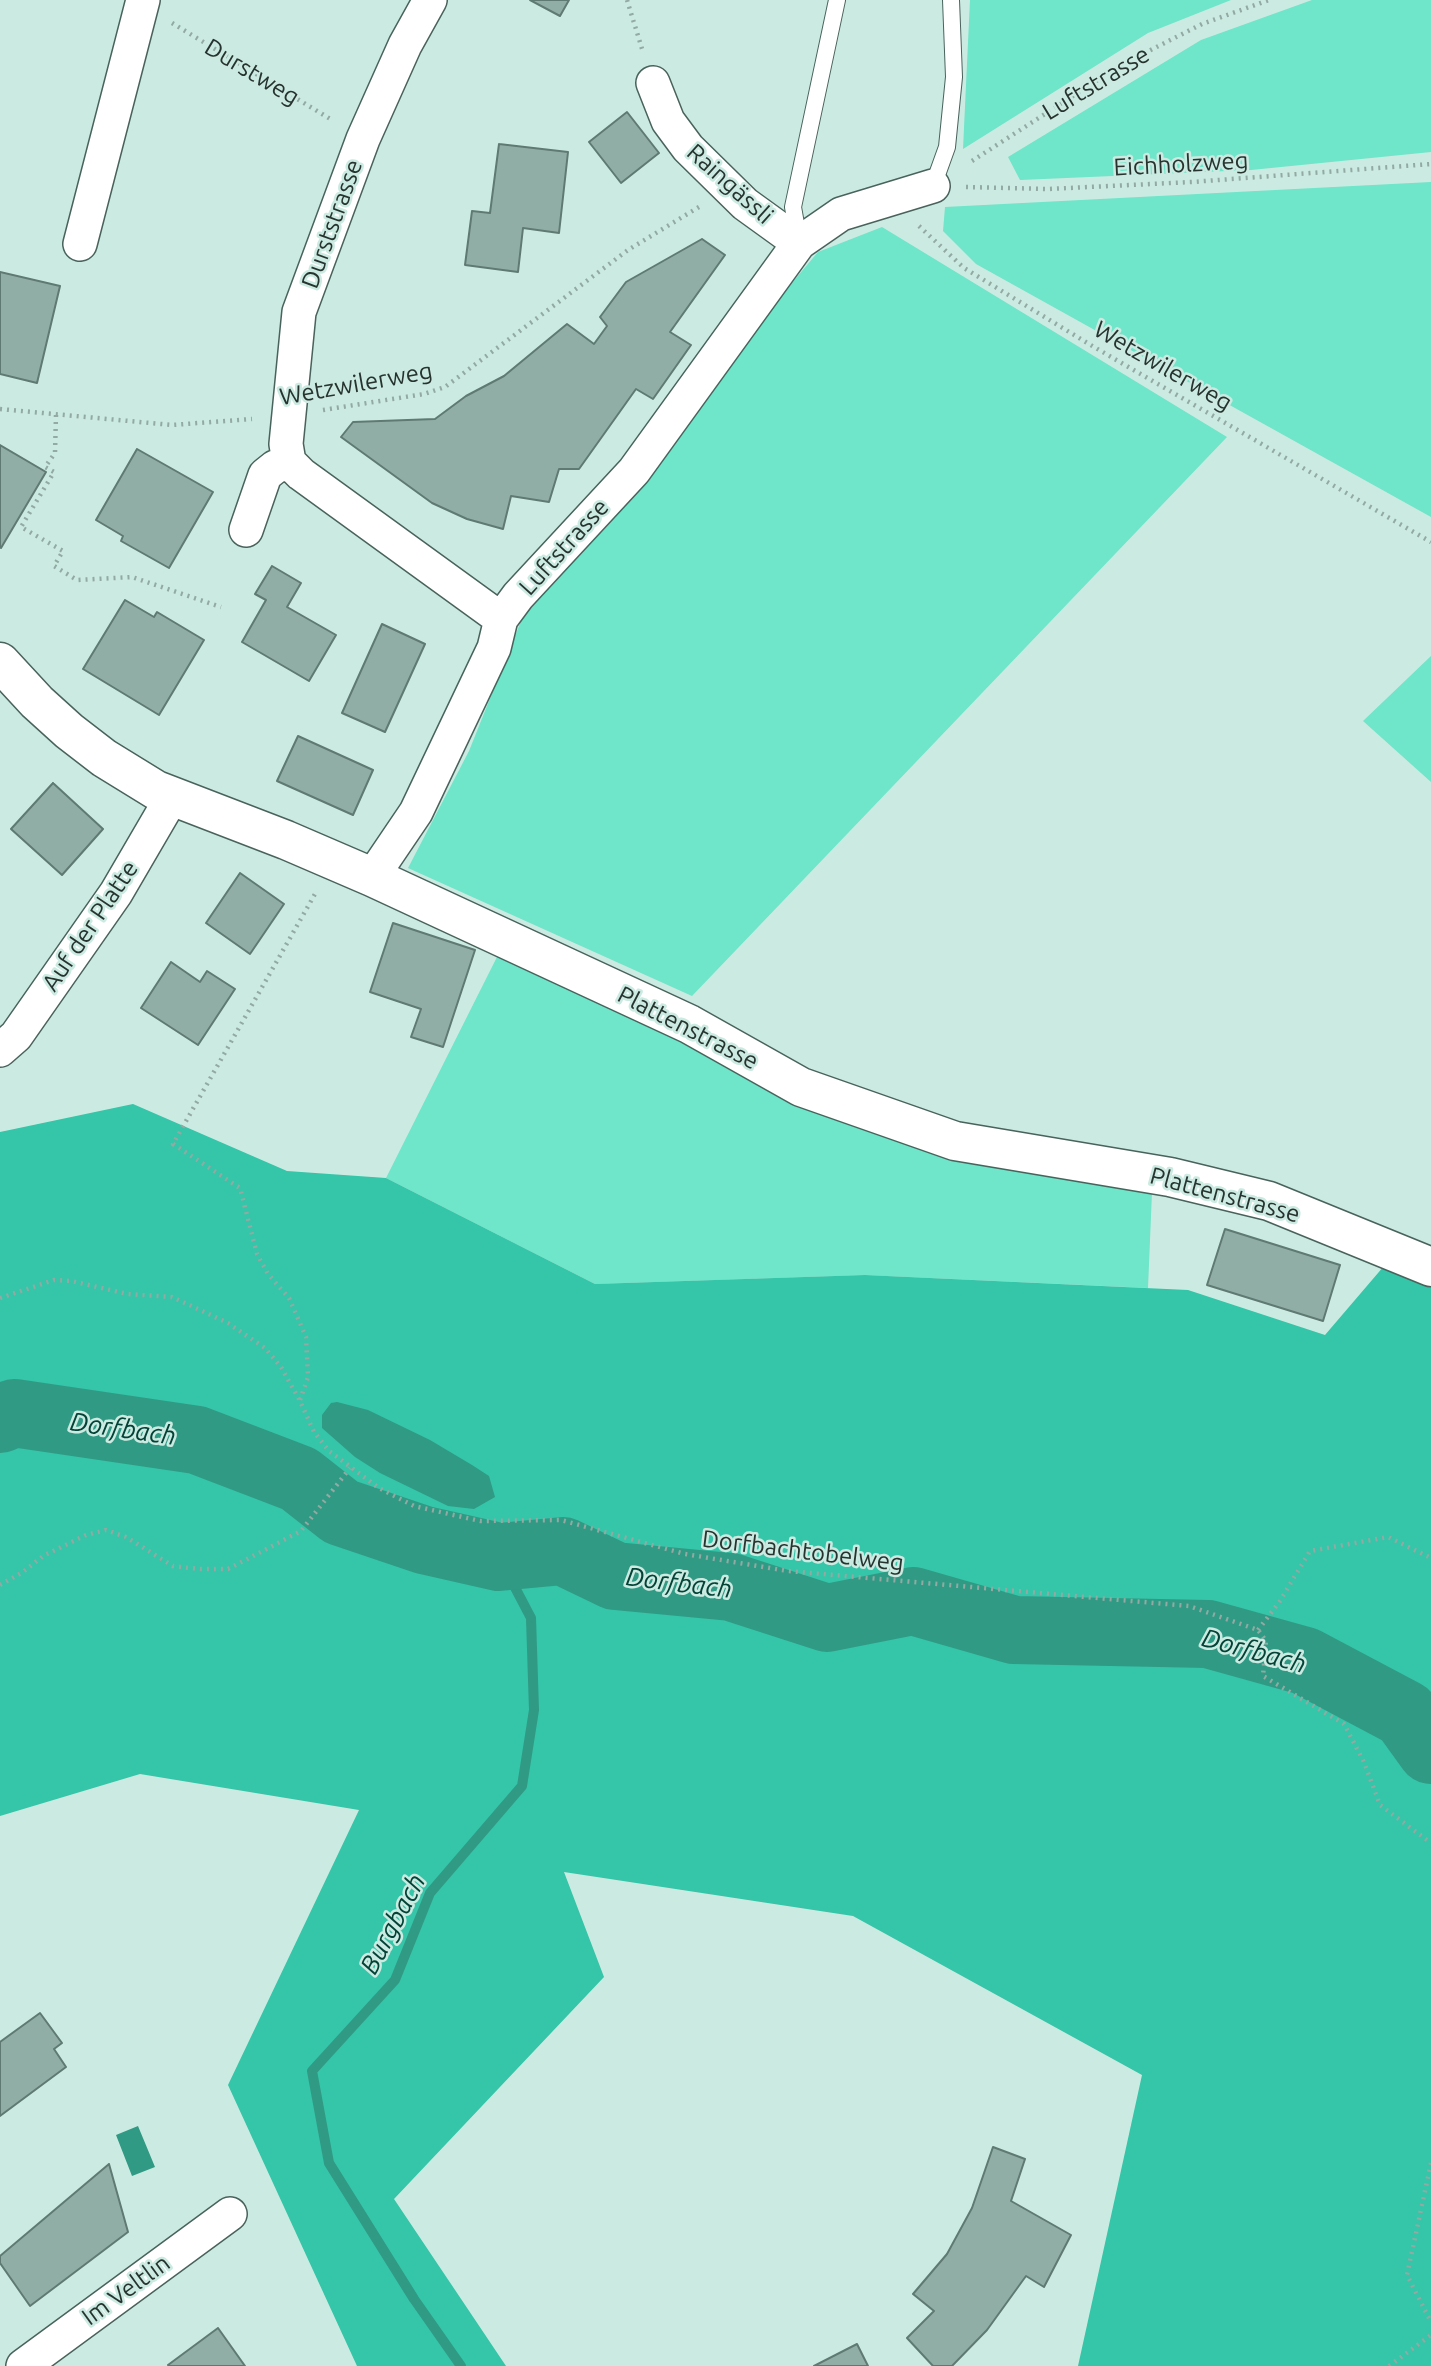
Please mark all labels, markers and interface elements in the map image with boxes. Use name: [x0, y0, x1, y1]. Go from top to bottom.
street label: Durstweg: [199, 33, 305, 111]
street label: Luftstrasse: [1037, 40, 1155, 126]
street label: Raingässli: [681, 138, 779, 230]
street label: Eichholzweg: [1113, 146, 1249, 182]
street label: Durststrasse: [295, 156, 369, 292]
street label: Wetzwilerweg: [1089, 315, 1237, 417]
street label: Wetzwilerweg: [277, 356, 435, 412]
street label: Luftstrasse: [513, 493, 615, 601]
street label: Auf der Platte: [36, 855, 144, 997]
street label: Plattenstrasse: [613, 980, 763, 1076]
street label: Plattenstrasse: [1147, 1161, 1303, 1229]
water label: Dorfbach: [68, 1406, 178, 1452]
street label: Dorfbachtobelweg: [700, 1524, 906, 1578]
water label: Dorfbach: [624, 1561, 734, 1605]
water label: Dorfbach: [1198, 1622, 1310, 1680]
water label: Burgbach: [354, 1869, 432, 1979]
street label: Im Veltlin: [76, 2249, 176, 2331]

